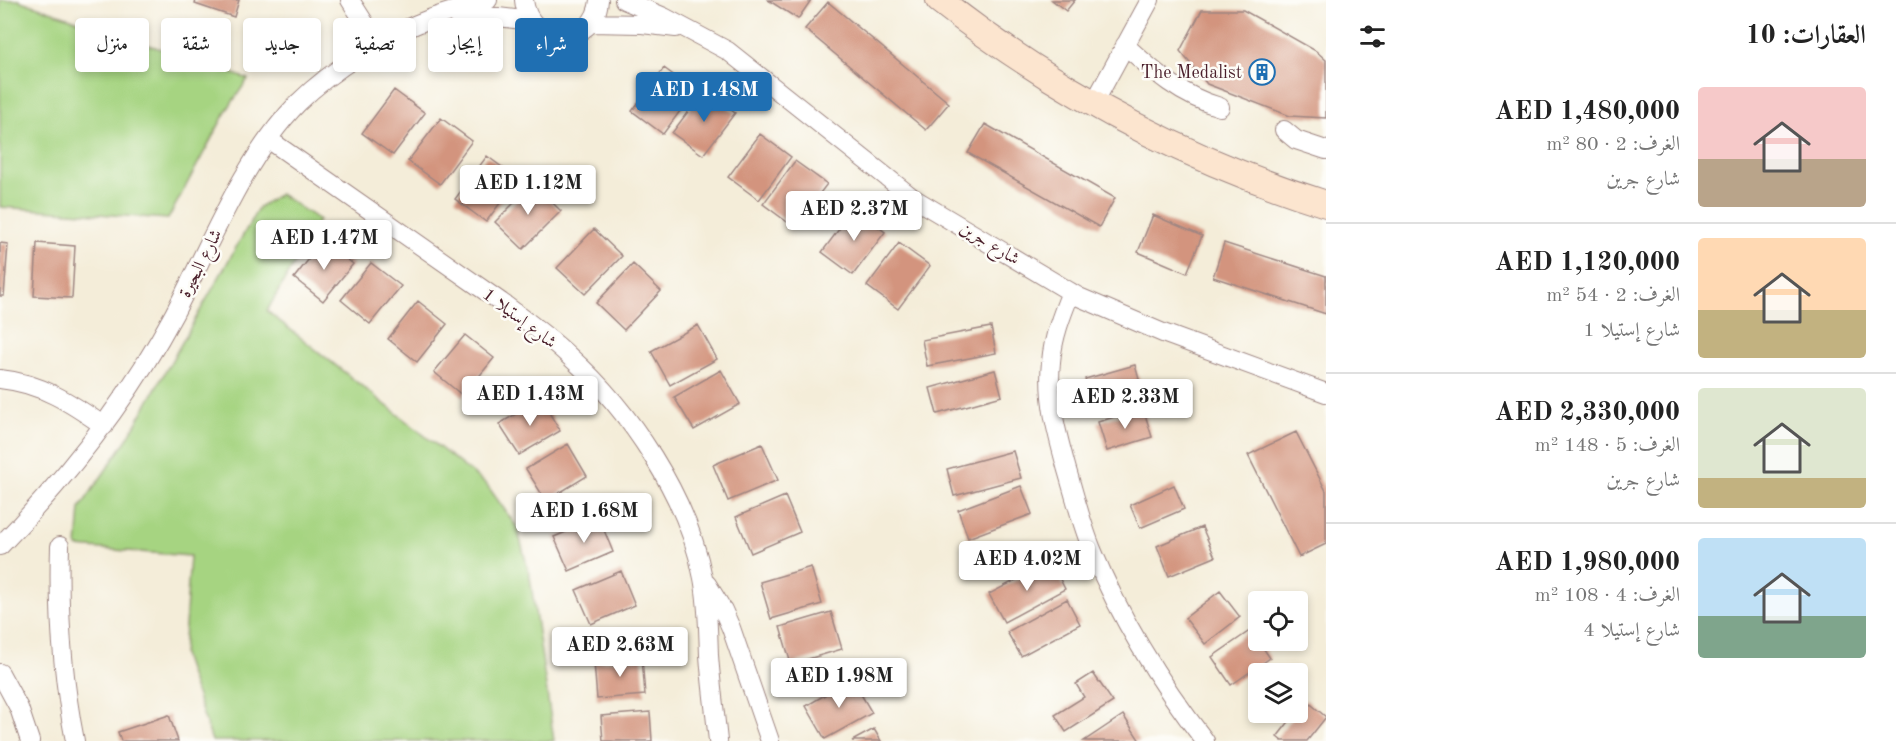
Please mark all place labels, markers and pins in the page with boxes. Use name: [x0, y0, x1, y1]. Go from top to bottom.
building icon: The Medalist: [1247, 57, 1277, 87]
place label: The Medalist: [1141, 64, 1242, 82]
pin: AED 1.48M: [635, 72, 773, 123]
pin: AED 1.12M: [459, 165, 597, 216]
pin: AED 2.37M: [785, 191, 923, 242]
pin: AED 1.47M: [255, 220, 393, 271]
pin: AED 1.43M: [461, 376, 599, 427]
pin: AED 2.33M: [1056, 379, 1194, 430]
pin: AED 1.68M: [515, 493, 653, 544]
pin: AED 4.02M: [958, 541, 1096, 592]
pin: AED 2.63M: [551, 627, 689, 678]
pin: AED 1.98M: [770, 658, 908, 709]

